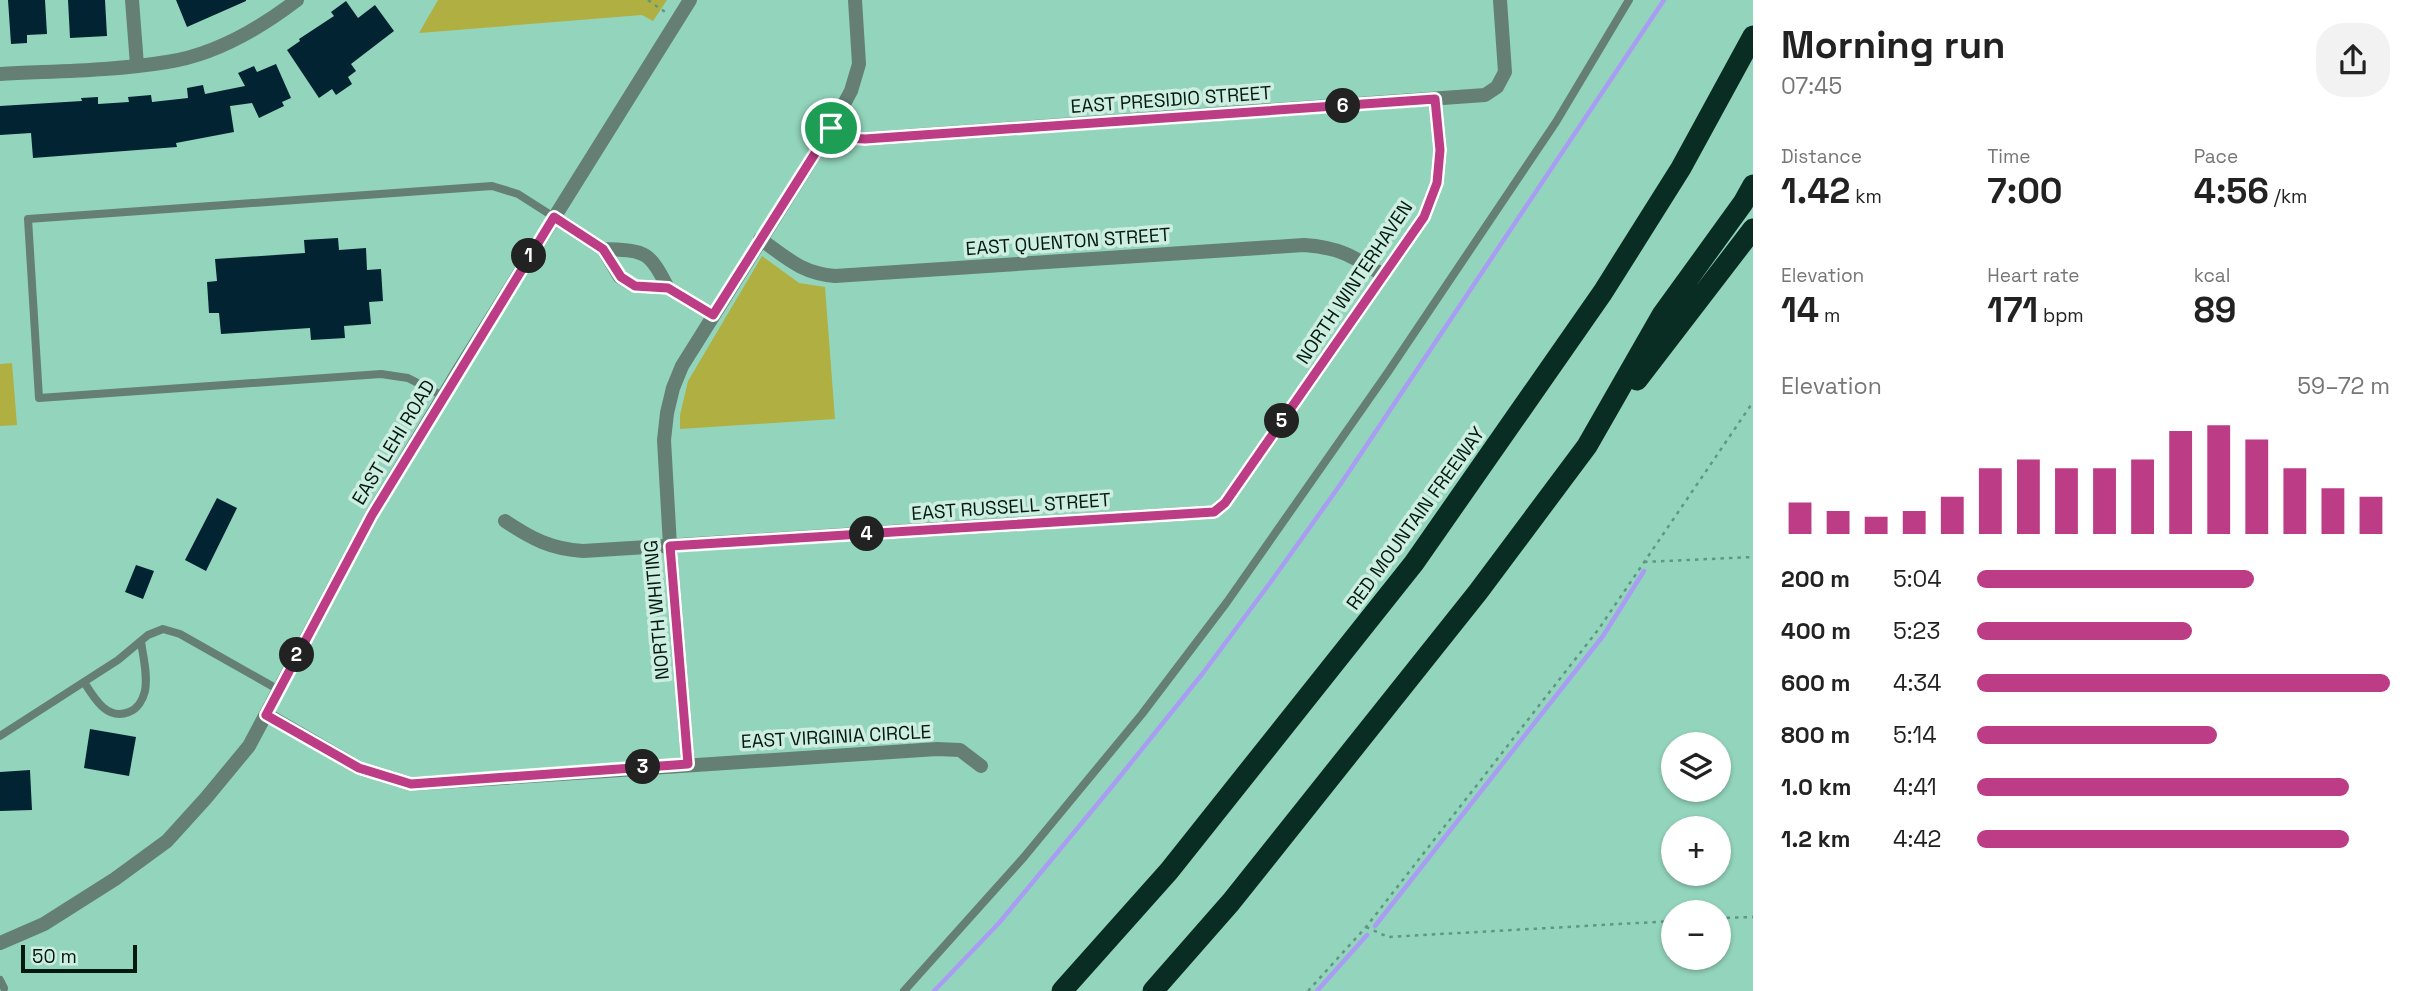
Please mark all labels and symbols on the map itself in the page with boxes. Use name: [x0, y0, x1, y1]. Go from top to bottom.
street label: EAST PRESIDIO STREET: [1070, 80, 1272, 119]
pin: 6: [1326, 88, 1360, 124]
pin: [801, 98, 861, 158]
street label: NORTH WINTERHAVEN: [1290, 196, 1418, 369]
street label: EAST QUENTON STREET: [965, 222, 1171, 261]
pin: 1: [512, 238, 546, 274]
street label: EAST LEHI ROAD: [346, 375, 441, 509]
pin: 5: [1264, 404, 1300, 438]
street label: RED MOUNTAIN FREEWAY: [1341, 421, 1491, 615]
street label: EAST RUSSELL STREET: [910, 487, 1112, 526]
pin: 4: [850, 516, 884, 552]
street label: NORTH WHITING: [638, 539, 675, 681]
pin: 2: [280, 638, 314, 672]
street label: EAST VIRGINIA CIRCLE: [740, 719, 932, 754]
pin: 3: [626, 750, 660, 784]
scale bar: [21, 942, 136, 974]

